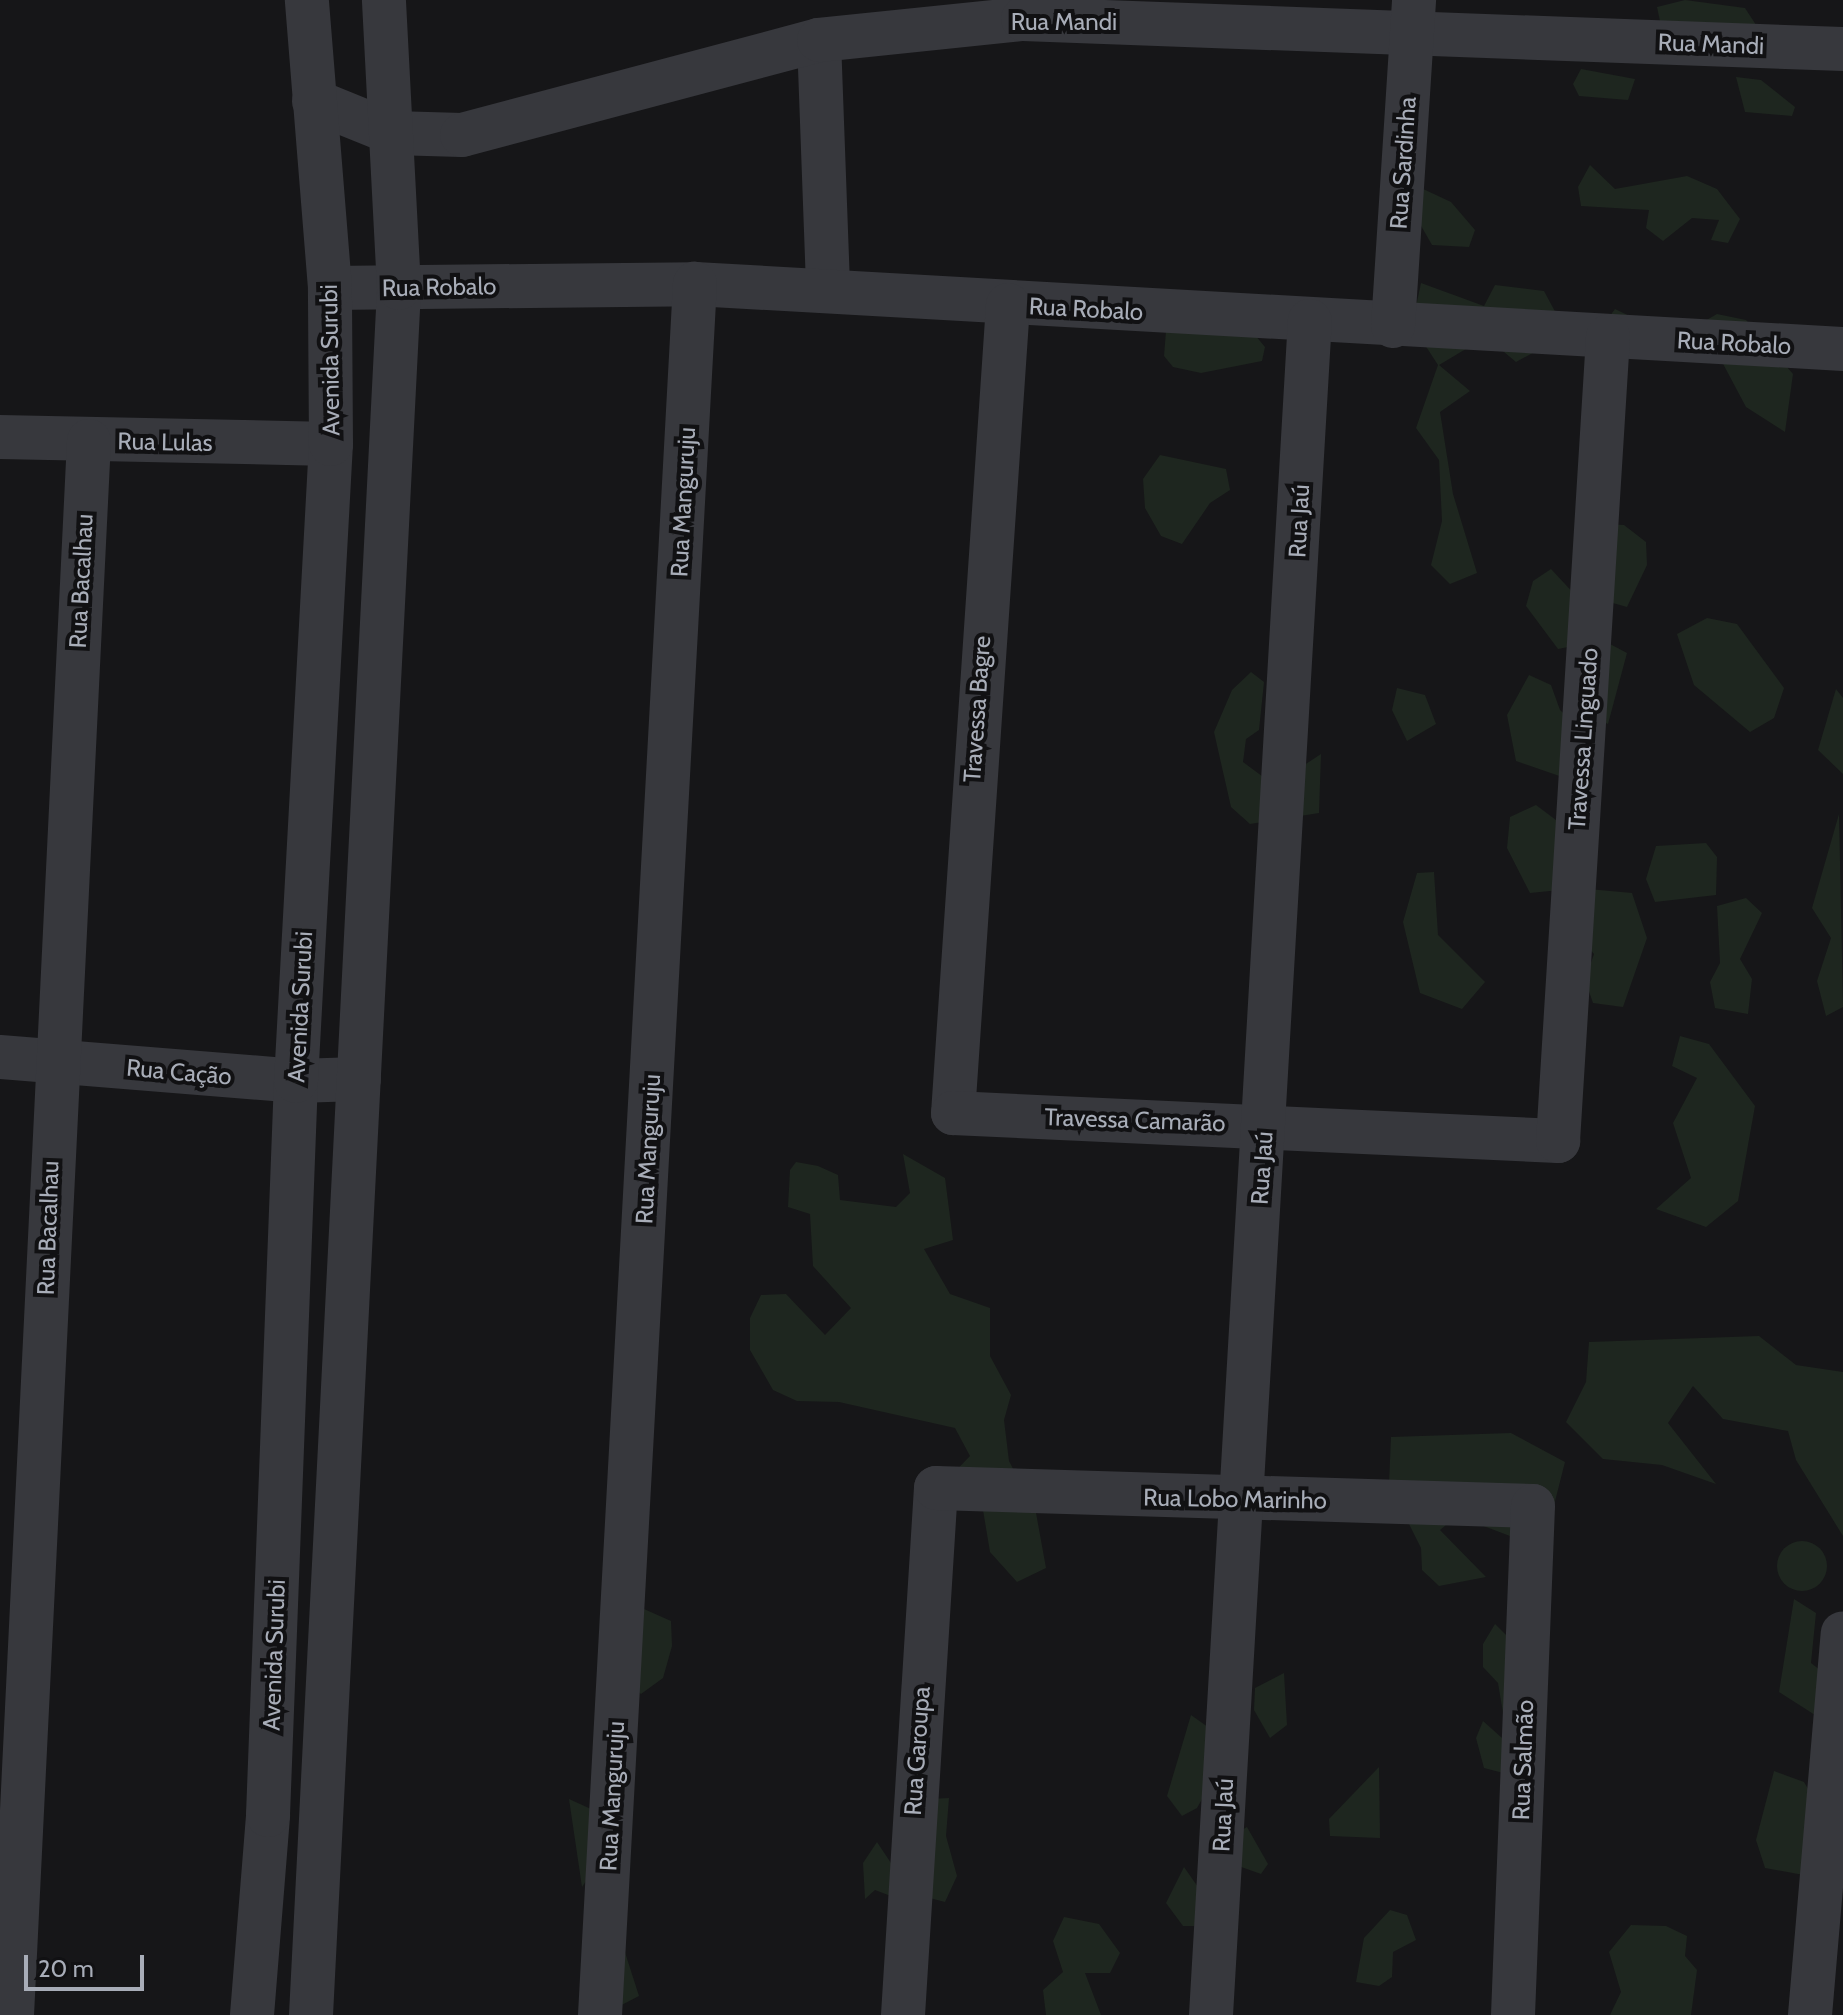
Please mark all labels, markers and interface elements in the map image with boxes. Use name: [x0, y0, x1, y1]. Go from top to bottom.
street label: Rua Mandi: [1011, 8, 1117, 36]
street label: Rua Mandi: [1657, 28, 1765, 60]
street label: Rua Sardinha: [1384, 96, 1422, 230]
street label: Rua Robalo: [382, 272, 496, 302]
street label: Avenida Surubi: [314, 284, 346, 436]
street label: Rua Robalo: [1028, 292, 1144, 326]
street label: Rua Robalo: [1676, 326, 1792, 360]
street label: Rua Manguruju: [665, 426, 701, 578]
street label: Rua Lulas: [117, 427, 213, 457]
street label: Rua Jaú: [1283, 483, 1315, 559]
street label: Rua Bacalhau: [63, 513, 99, 649]
street label: Travessa Bagre: [958, 635, 996, 783]
street label: Travessa Linguado: [1562, 647, 1604, 831]
street label: Avenida Surubi: [282, 931, 318, 1083]
street label: Rua Cação: [125, 1053, 233, 1091]
street label: Rua Manguruju: [630, 1073, 666, 1225]
street label: Travessa Camarão: [1044, 1102, 1226, 1138]
street label: Rua Jaú: [1245, 1130, 1279, 1206]
street label: Rua Bacalhau: [31, 1160, 65, 1296]
street label: Rua Lobo Marinho: [1143, 1483, 1327, 1515]
street label: Avenida Surubi: [257, 1579, 291, 1731]
street label: Rua Garoupa: [898, 1686, 936, 1816]
street label: Rua Salmão: [1507, 1699, 1539, 1821]
street label: Rua Manguruju: [594, 1720, 630, 1872]
street label: Rua Jaú: [1207, 1777, 1239, 1853]
scale bar: [28, 1939, 148, 1989]
text: 20 m: [38, 1954, 94, 1983]

